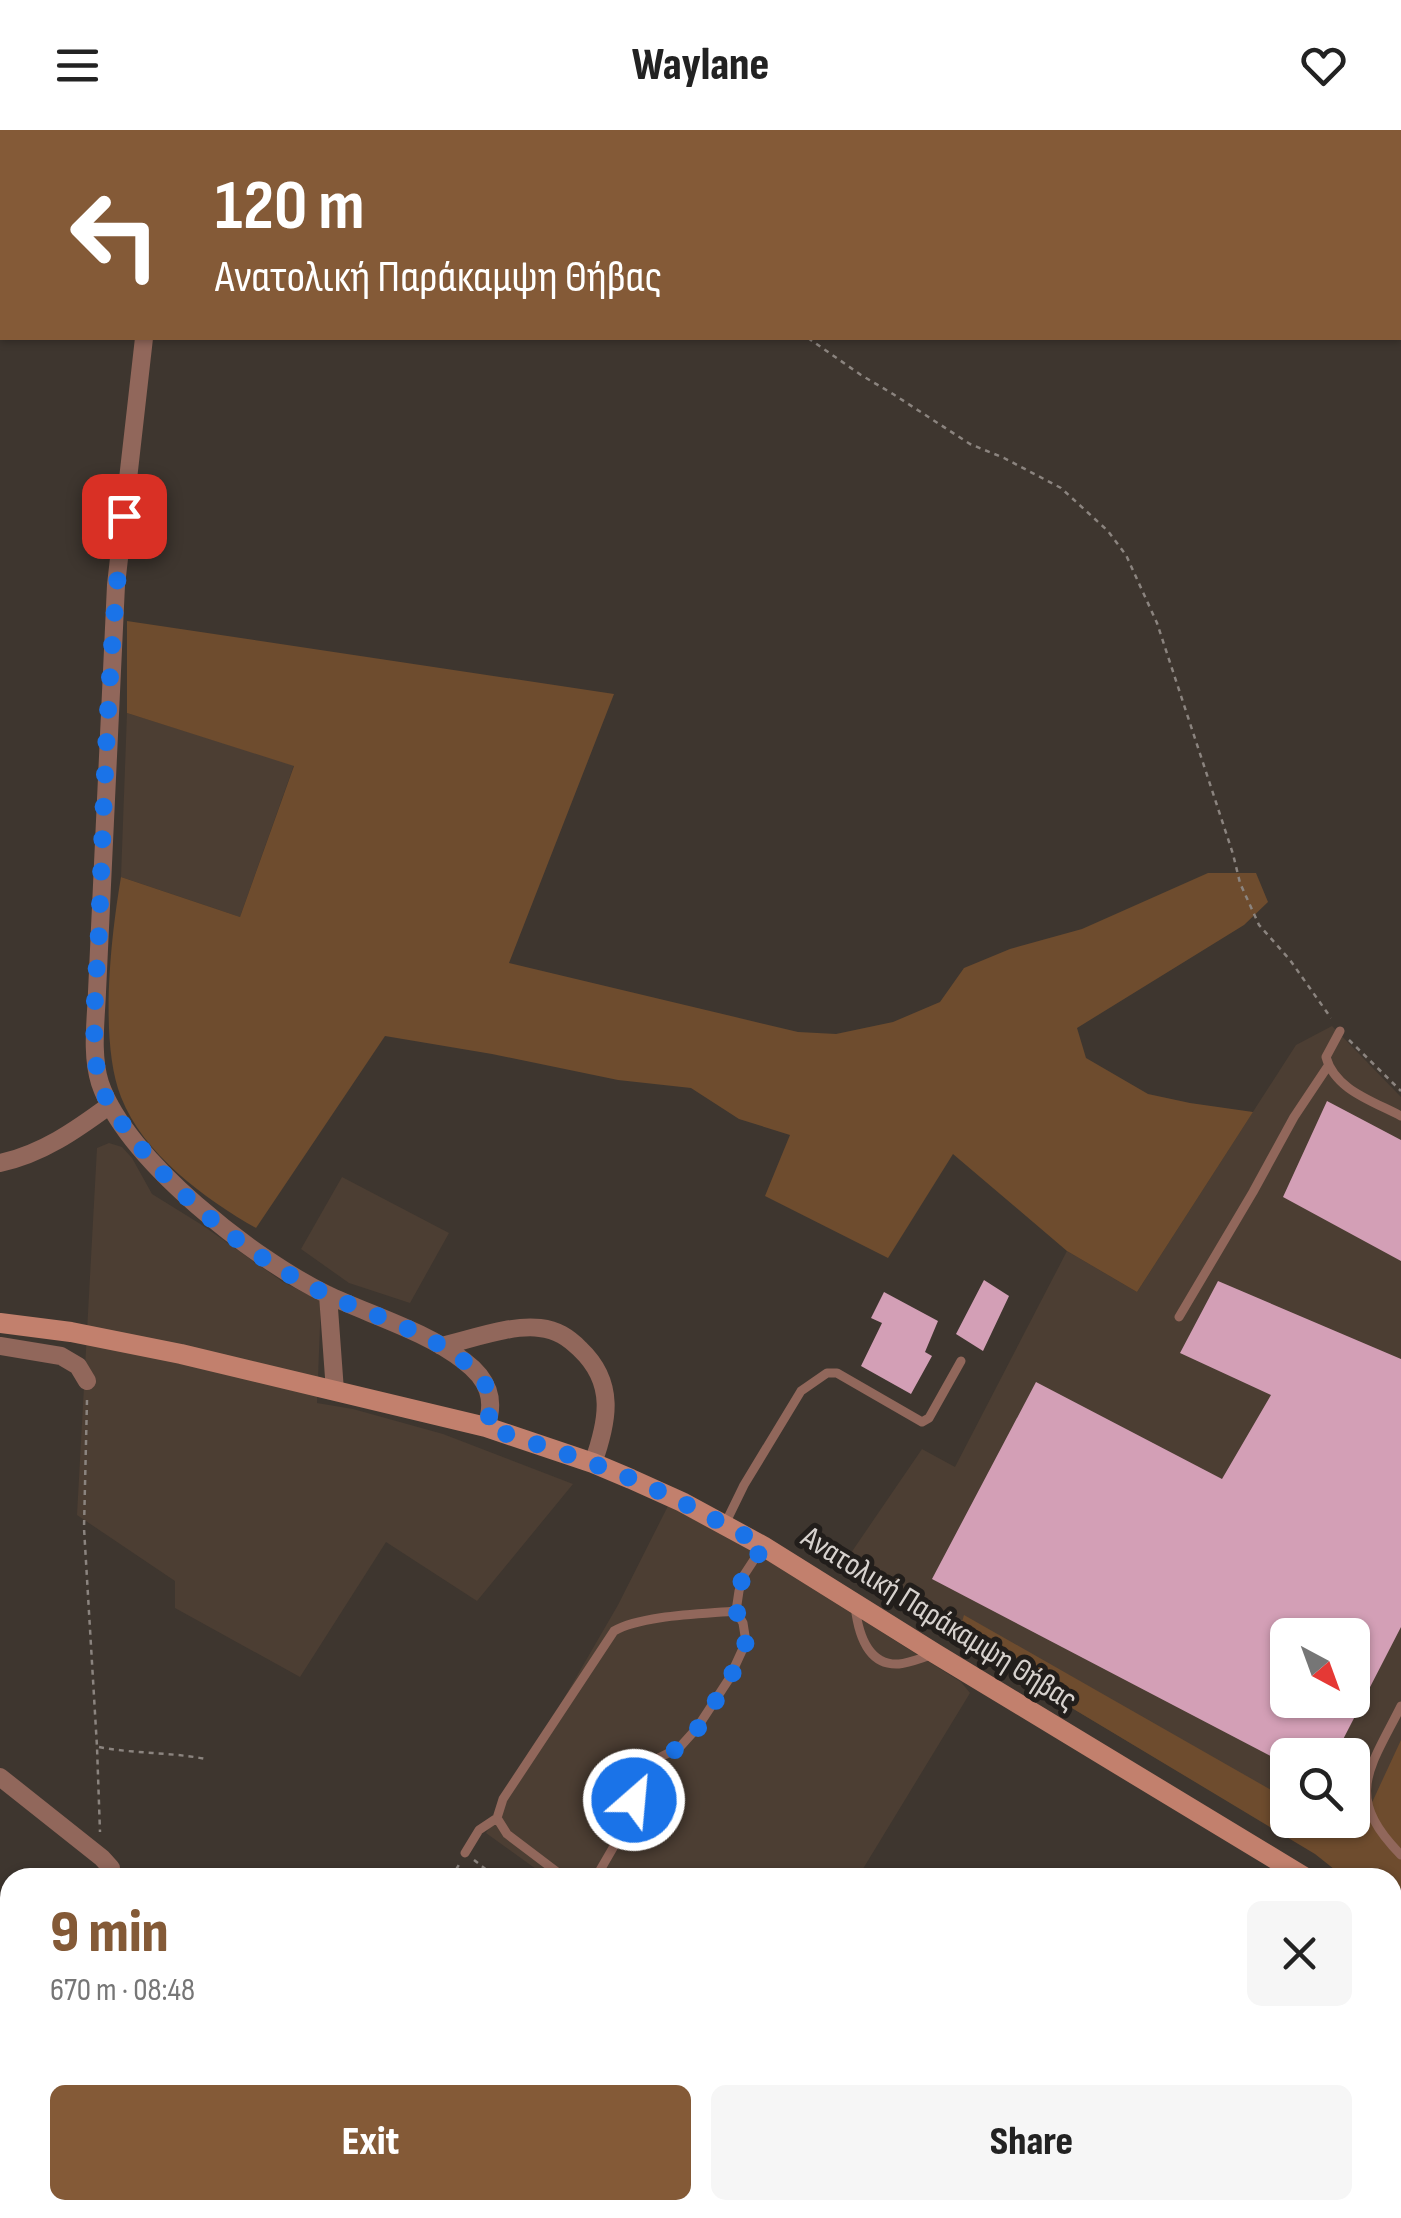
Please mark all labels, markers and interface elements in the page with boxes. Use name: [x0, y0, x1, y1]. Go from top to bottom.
icon: menu: [50, 38, 105, 93]
text: Waylane: [632, 38, 769, 93]
icon: heart: [1296, 38, 1351, 93]
text: 120 m: [215, 165, 365, 249]
icon: left: [50, 170, 180, 300]
text: Ανατολική Παράκαμψη Θήβας: [215, 250, 662, 305]
pin: [82, 474, 167, 559]
icon: arrive: [97, 489, 152, 544]
street label: Ανατολική Παράκαμψη Θήβας: [793, 1518, 1084, 1720]
north arrow: [1270, 1618, 1370, 1718]
map controls: [1270, 1618, 1370, 1838]
button: search: [1270, 1738, 1370, 1838]
position arrow: [582, 1748, 686, 1852]
text: 9 min: [50, 1897, 169, 1969]
button: close: [1247, 1901, 1352, 2006]
text: 670 m · 08:48: [50, 1971, 195, 2010]
button: Exit: [50, 2085, 691, 2200]
button: Share: [711, 2085, 1352, 2200]

